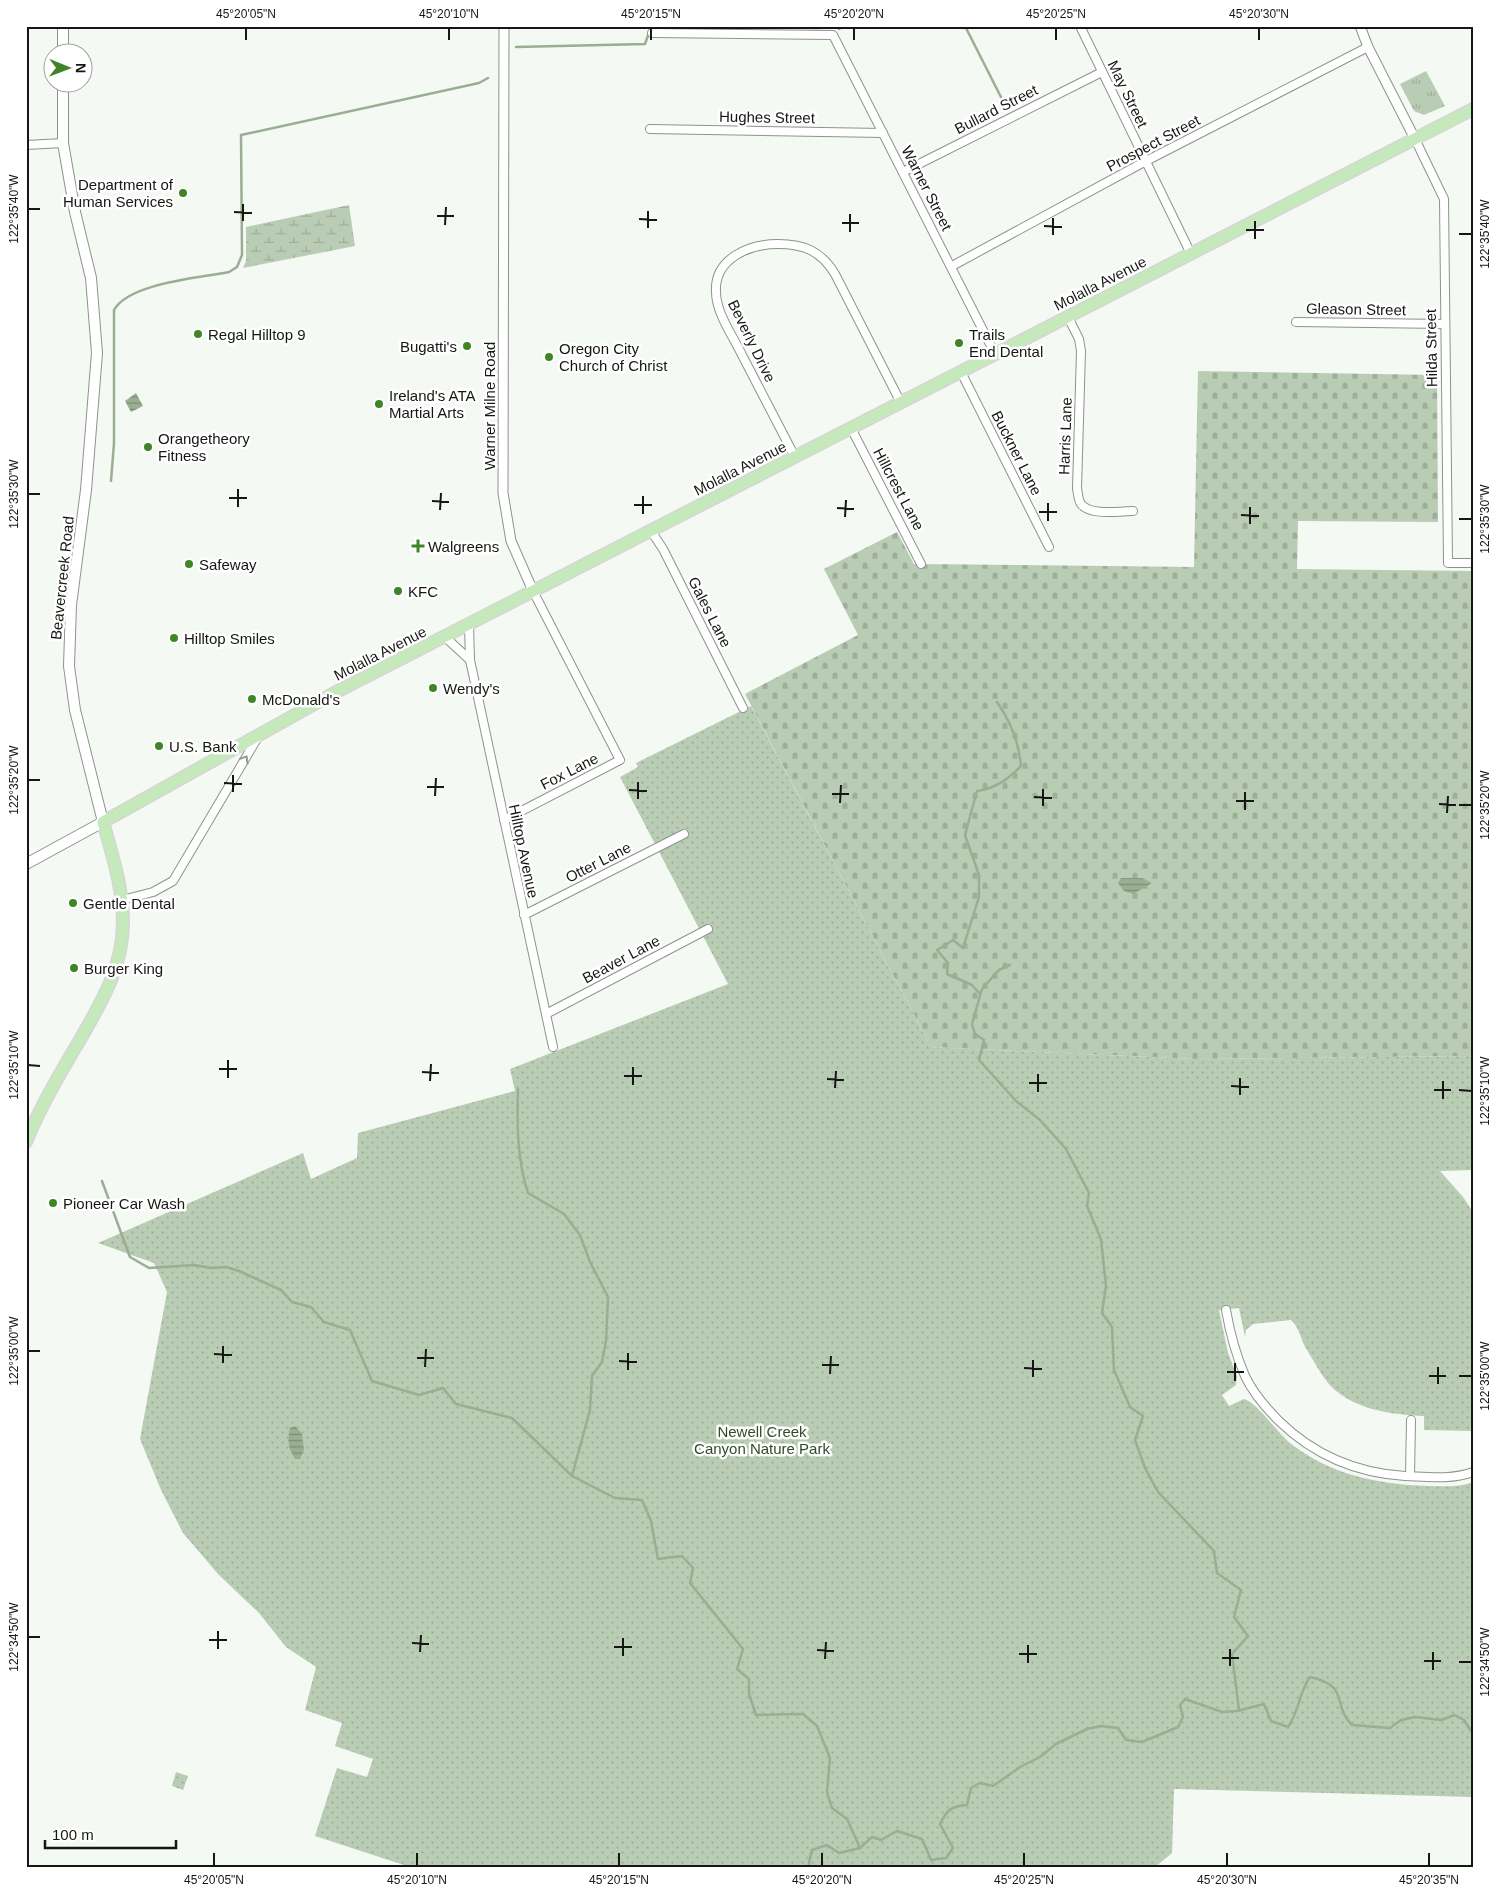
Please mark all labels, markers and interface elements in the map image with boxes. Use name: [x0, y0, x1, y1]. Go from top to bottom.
text: 45°20'05"N: [216, 7, 276, 21]
text: 45°20'10"N: [419, 7, 479, 21]
text: 45°20'15"N: [621, 7, 681, 21]
text: 45°20'20"N: [824, 7, 884, 21]
text: 45°20'25"N: [1026, 7, 1086, 21]
text: 45°20'30"N: [1229, 7, 1289, 21]
north arrow: [42, 42, 92, 92]
street label: May Street: [1104, 58, 1152, 131]
text: N: [73, 63, 89, 73]
street label: Bullard Street: [952, 80, 1041, 137]
street label: Hughes Street: [719, 108, 816, 126]
street label: Prospect Street: [1103, 111, 1203, 175]
street label: Warner Street: [898, 143, 956, 234]
text: 122°35'40"W: [7, 174, 21, 244]
place label: Department of Human Services: [63, 176, 174, 210]
marker: Department of Human Services: [177, 187, 189, 199]
text: 122°35'40"W: [1478, 199, 1492, 269]
street label: Molalla Avenue: [1051, 252, 1149, 314]
street label: Beverly Drive: [725, 297, 779, 385]
street label: Gleason Street: [1306, 300, 1407, 318]
street label: Hilda Street: [1422, 308, 1440, 387]
place label: Regal Hilltop 9: [208, 326, 306, 343]
place label: Trails End Dental: [969, 326, 1043, 360]
marker: Regal Hilltop 9: [192, 328, 204, 340]
marker: Trails End Dental: [953, 337, 965, 349]
place label: Bugatti's: [400, 338, 457, 355]
marker: Bugatti's: [461, 340, 473, 352]
place label: Oregon City Church of Christ: [559, 340, 668, 374]
street label: Warner Milne Road: [481, 342, 498, 470]
marker: Oregon City Church of Christ: [543, 351, 555, 363]
place label: Ireland's ATA Martial Arts: [389, 387, 476, 421]
street label: Harris Lane: [1055, 397, 1075, 475]
marker: Ireland's ATA Martial Arts: [373, 398, 385, 410]
street label: Buckner Lane: [988, 408, 1046, 498]
place label: Orangetheory Fitness: [158, 430, 250, 464]
street label: Molalla Avenue: [691, 437, 789, 499]
marker: Orangetheory Fitness: [142, 441, 154, 453]
street label: Hillcrest Lane: [870, 445, 928, 533]
text: 122°35'30"W: [7, 459, 21, 529]
text: 122°35'30"W: [1478, 484, 1492, 554]
street label: Beavercreek Road: [47, 515, 77, 641]
place label: Walgreens: [428, 538, 499, 555]
marker: Walgreens: [412, 540, 424, 552]
place label: Safeway: [199, 556, 257, 573]
marker: Safeway: [183, 558, 195, 570]
street label: Gales Lane: [685, 574, 735, 650]
place label: KFC: [408, 583, 438, 600]
marker: KFC: [392, 585, 404, 597]
street label: Molalla Avenue: [331, 622, 429, 684]
place label: Hilltop Smiles: [184, 630, 275, 647]
marker: Hilltop Smiles: [168, 632, 180, 644]
place label: Wendy's: [443, 680, 500, 697]
marker: Wendy's: [427, 682, 439, 694]
place label: McDonald's: [262, 691, 340, 708]
marker: McDonald's: [246, 693, 258, 705]
place label: U.S. Bank: [169, 738, 237, 755]
marker: U.S. Bank: [153, 740, 165, 752]
text: 122°35'20"W: [7, 745, 21, 815]
street label: Fox Lane: [537, 749, 601, 793]
one-way arrow: [239, 756, 249, 765]
text: 122°35'20"W: [1478, 770, 1492, 840]
street label: Hilltop Avenue: [506, 802, 542, 900]
street label: Otter Lane: [563, 838, 633, 886]
place label: Gentle Dental: [83, 895, 175, 912]
marker: Gentle Dental: [67, 897, 79, 909]
street label: Beaver Lane: [579, 932, 663, 986]
place label: Burger King: [84, 960, 163, 977]
marker: Burger King: [68, 962, 80, 974]
text: 122°35'10"W: [7, 1030, 21, 1100]
text: 122°35'10"W: [1478, 1056, 1492, 1126]
place label: Pioneer Car Wash: [63, 1195, 185, 1212]
marker: Pioneer Car Wash: [47, 1197, 59, 1209]
text: 122°35'00"W: [7, 1316, 21, 1386]
text: 122°35'00"W: [1478, 1341, 1492, 1411]
park label: Newell Creek Canyon Nature Park: [694, 1423, 830, 1457]
text: 122°34'50"W: [7, 1602, 21, 1672]
text: 122°34'50"W: [1478, 1627, 1492, 1697]
scale bar: [45, 1818, 176, 1850]
text: 100 m: [52, 1826, 94, 1843]
text: 45°20'05"N: [184, 1873, 244, 1887]
text: 45°20'10"N: [387, 1873, 447, 1887]
text: 45°20'15"N: [589, 1873, 649, 1887]
text: 45°20'20"N: [792, 1873, 852, 1887]
text: 45°20'25"N: [994, 1873, 1054, 1887]
text: 45°20'30"N: [1197, 1873, 1257, 1887]
text: 45°20'35"N: [1399, 1873, 1459, 1887]

